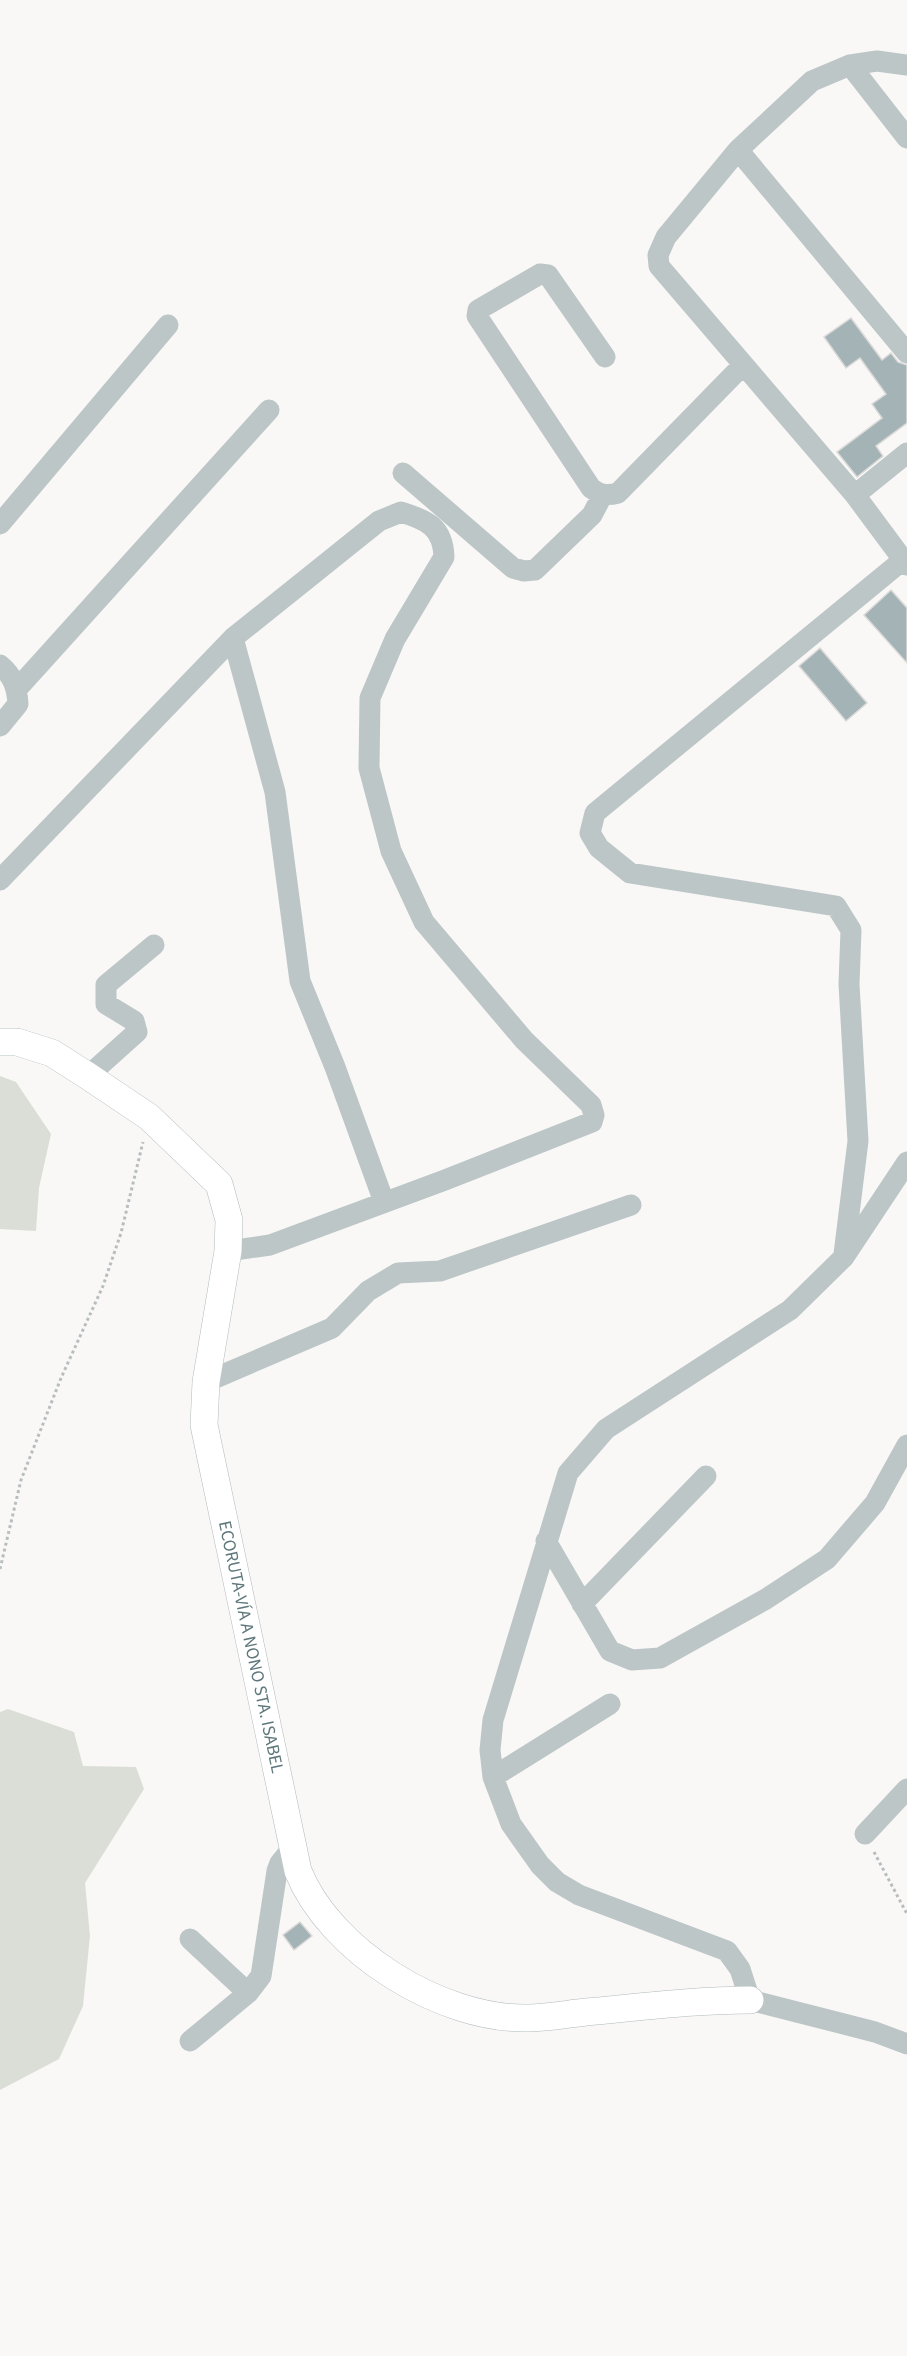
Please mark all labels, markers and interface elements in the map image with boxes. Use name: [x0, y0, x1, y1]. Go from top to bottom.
street label: ECORUTA-VÍA A NONO STA. ISABEL: [212, 1518, 290, 1776]

